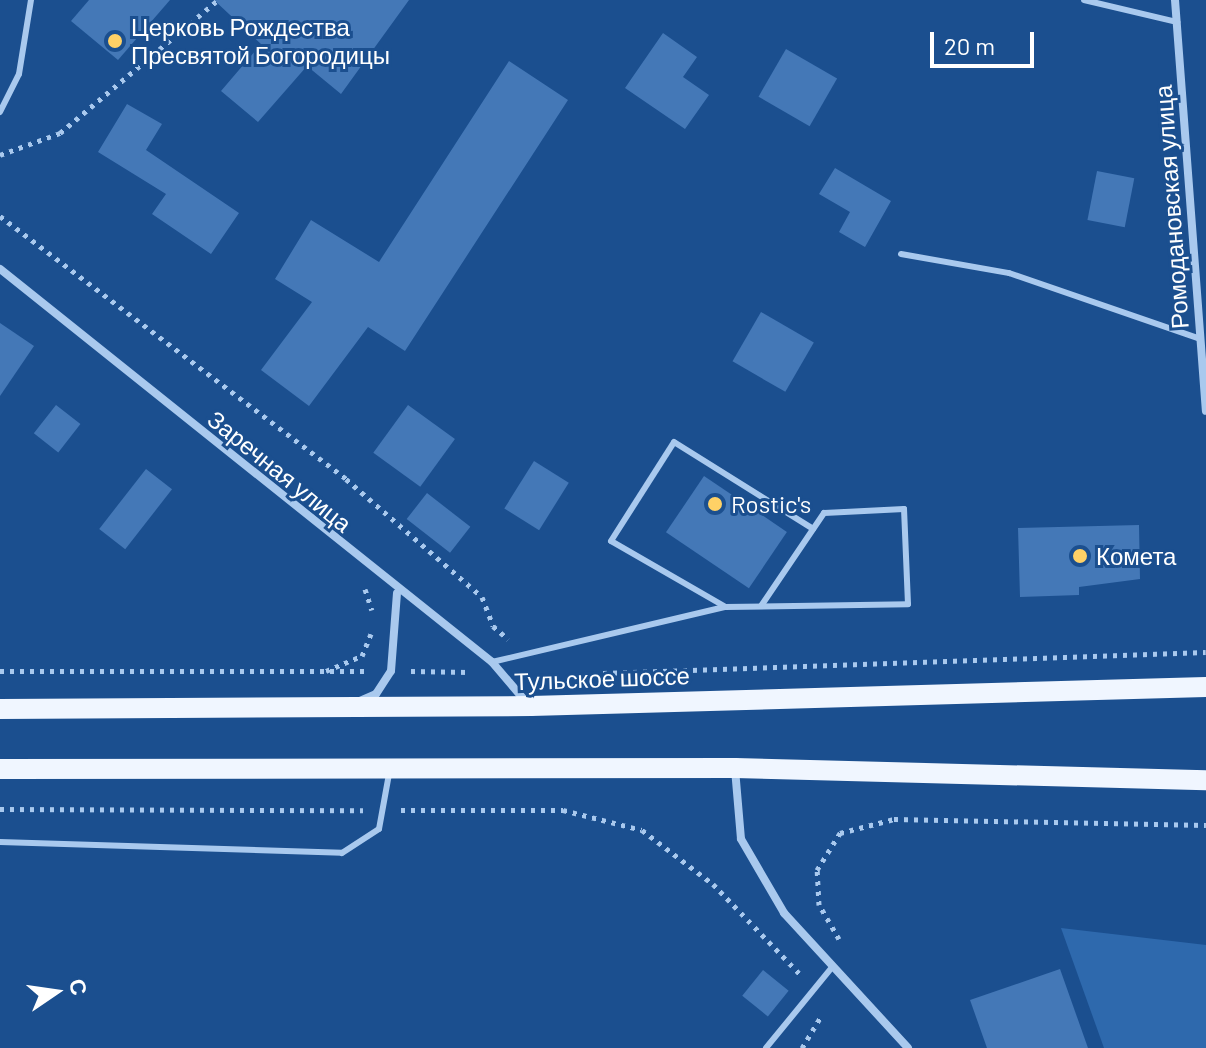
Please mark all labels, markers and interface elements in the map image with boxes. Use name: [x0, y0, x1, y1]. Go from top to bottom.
place label: Церковь Рождества Пресвятой Богородицы: [131, 13, 390, 69]
scale bar: [934, 16, 1038, 66]
text: 20 m: [944, 31, 995, 60]
marker: Церковь Рождества Пресвятой Богородицы: [106, 32, 124, 50]
street label: Ромодановская улица: [1148, 84, 1194, 330]
street label: Заречная улица: [202, 404, 358, 538]
place label: Rostic's: [731, 490, 811, 518]
marker: Rostic's: [706, 495, 724, 513]
place label: Комета: [1096, 542, 1176, 570]
marker: Комета: [1071, 547, 1089, 565]
street label: Тульское шоссе: [514, 661, 690, 695]
north arrow: [16, 952, 96, 1032]
text: С: [65, 976, 94, 997]

